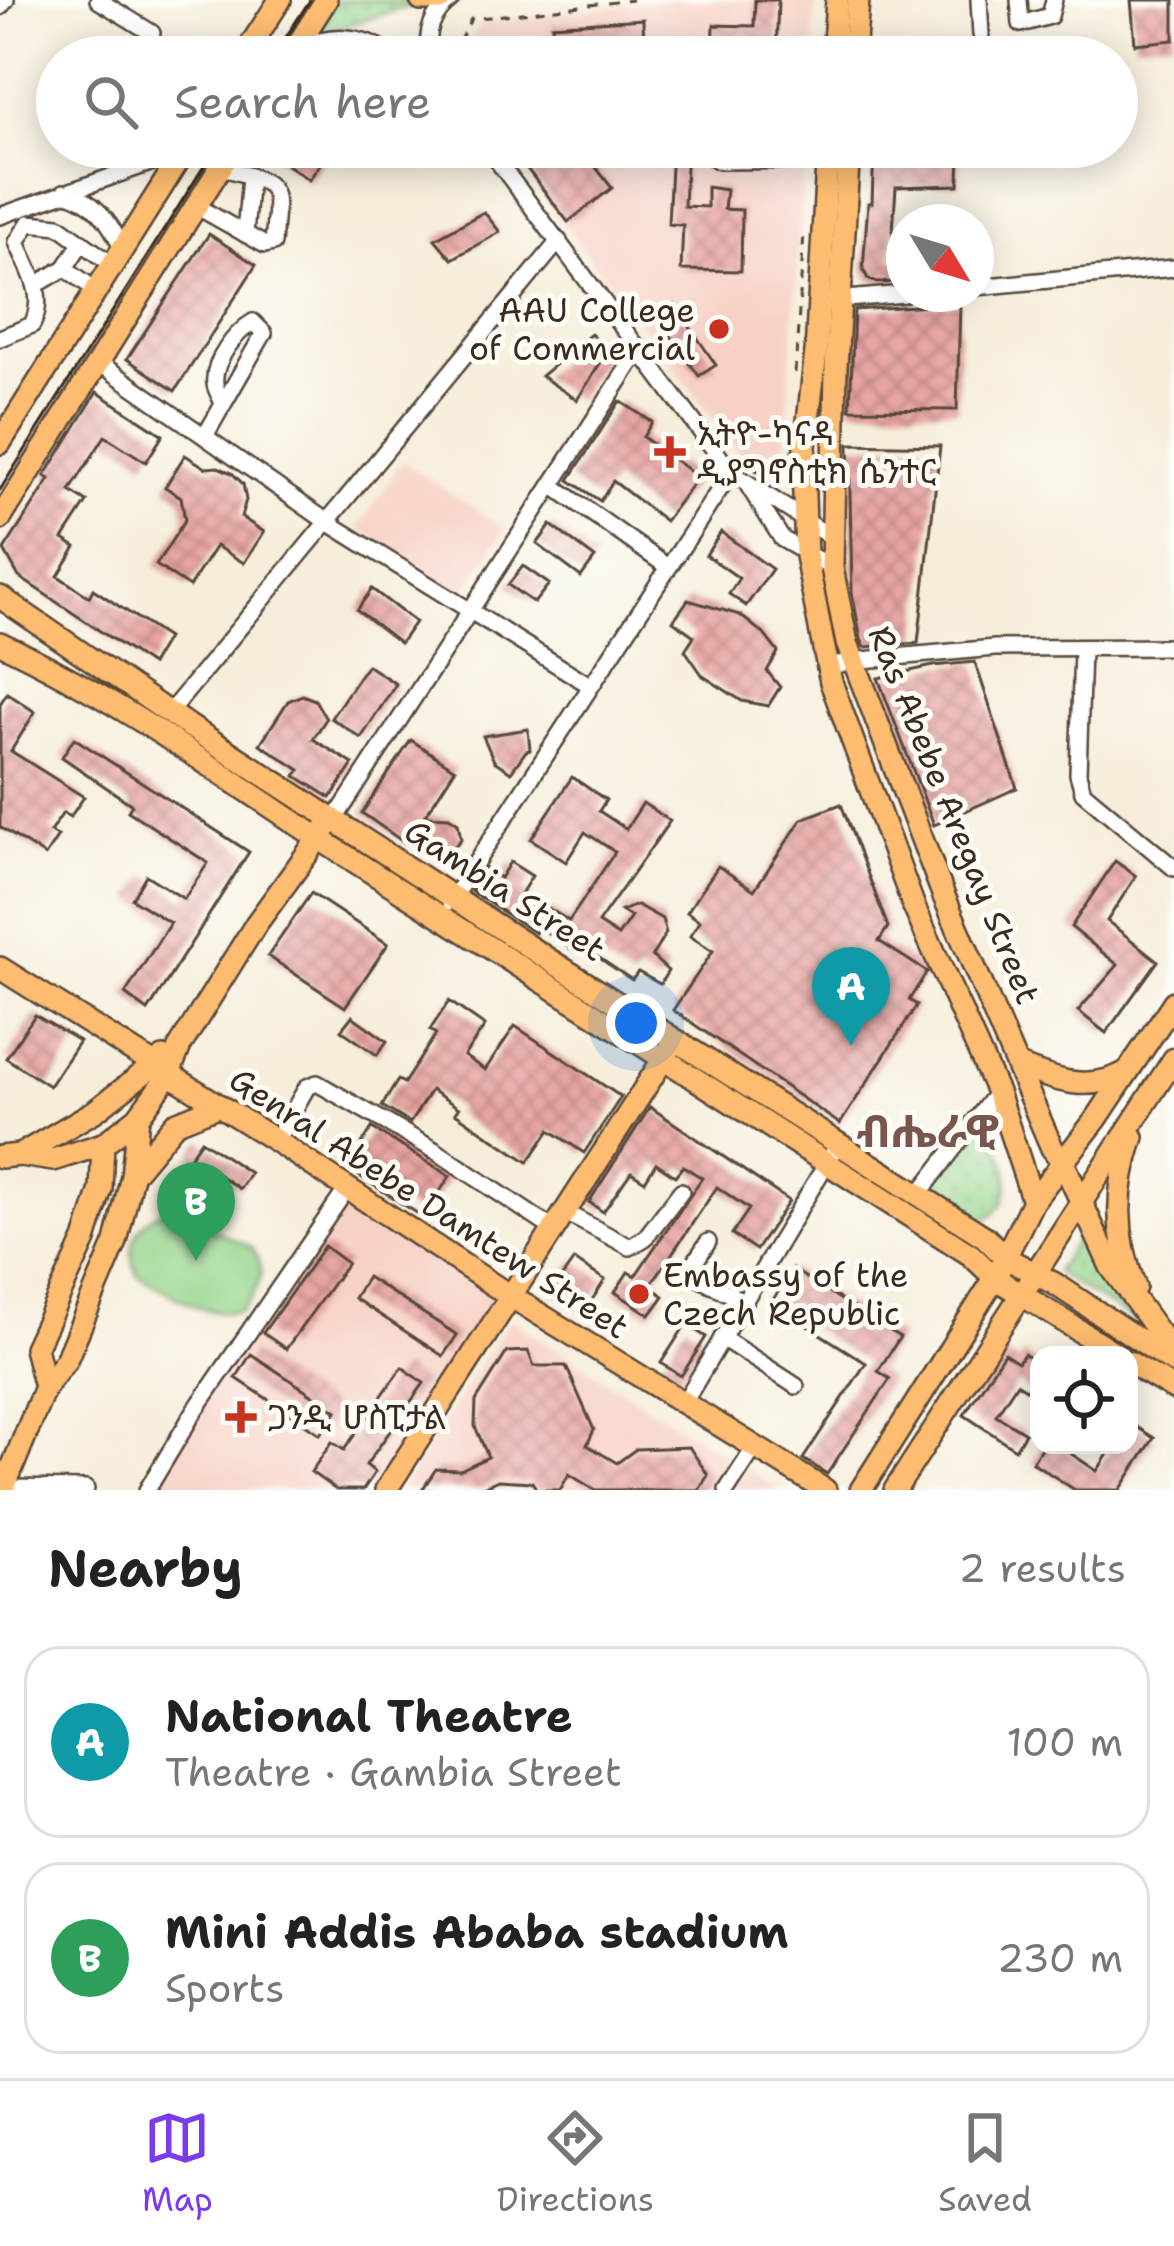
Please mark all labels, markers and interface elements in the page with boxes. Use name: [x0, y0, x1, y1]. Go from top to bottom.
search box: [36, 36, 1138, 168]
icon: search: [78, 69, 144, 135]
text: Search here: [174, 72, 431, 132]
north arrow: [886, 204, 994, 312]
place label: AAU College of Commercial: [469, 288, 695, 371]
marker: AAU College of Commercial: [706, 316, 732, 342]
place label: ኢትዮ-ካናዳ ዲያግኖስቲክ ሴንተር: [697, 411, 936, 494]
marker: ኢትዮ-ካናዳ ዲያግኖስቲክ ሴንተር: [654, 436, 686, 468]
street label: Ras Abebe Aregay Street: [857, 619, 1051, 1011]
street label: Gambia Street: [396, 808, 614, 972]
pin: A: [812, 947, 890, 1046]
your location: [606, 993, 666, 1053]
street label: Genral Abebe Damtew Street: [221, 1057, 637, 1349]
district label: ብሔራዊ: [856, 1101, 1000, 1161]
pin: B: [157, 1162, 235, 1261]
place label: Embassy of the Czech Republic: [663, 1253, 909, 1336]
marker: Embassy of the Czech Republic: [626, 1281, 652, 1307]
map controls: [1030, 1346, 1138, 1454]
button: locate: [1030, 1346, 1138, 1454]
place label: ጋንዲ ሆስፒታል: [268, 1395, 446, 1440]
marker: ጋንዲ ሆስፒታል: [225, 1401, 257, 1433]
text: Nearby: [48, 1534, 243, 1602]
text: 2 results: [959, 1542, 1126, 1594]
text: National Theatre: [165, 1686, 573, 1746]
text: A: [75, 1716, 105, 1768]
text: 100 m: [1007, 1716, 1123, 1768]
text: Theatre · Gambia Street: [165, 1746, 622, 1798]
text: Mini Addis Ababa stadium: [165, 1902, 789, 1962]
text: B: [78, 1932, 102, 1984]
text: 230 m: [997, 1932, 1123, 1984]
text: Sports: [165, 1962, 285, 2014]
tab: Map: [142, 2105, 213, 2222]
tab: Directions: [497, 2105, 654, 2222]
tab: Saved: [938, 2105, 1032, 2222]

